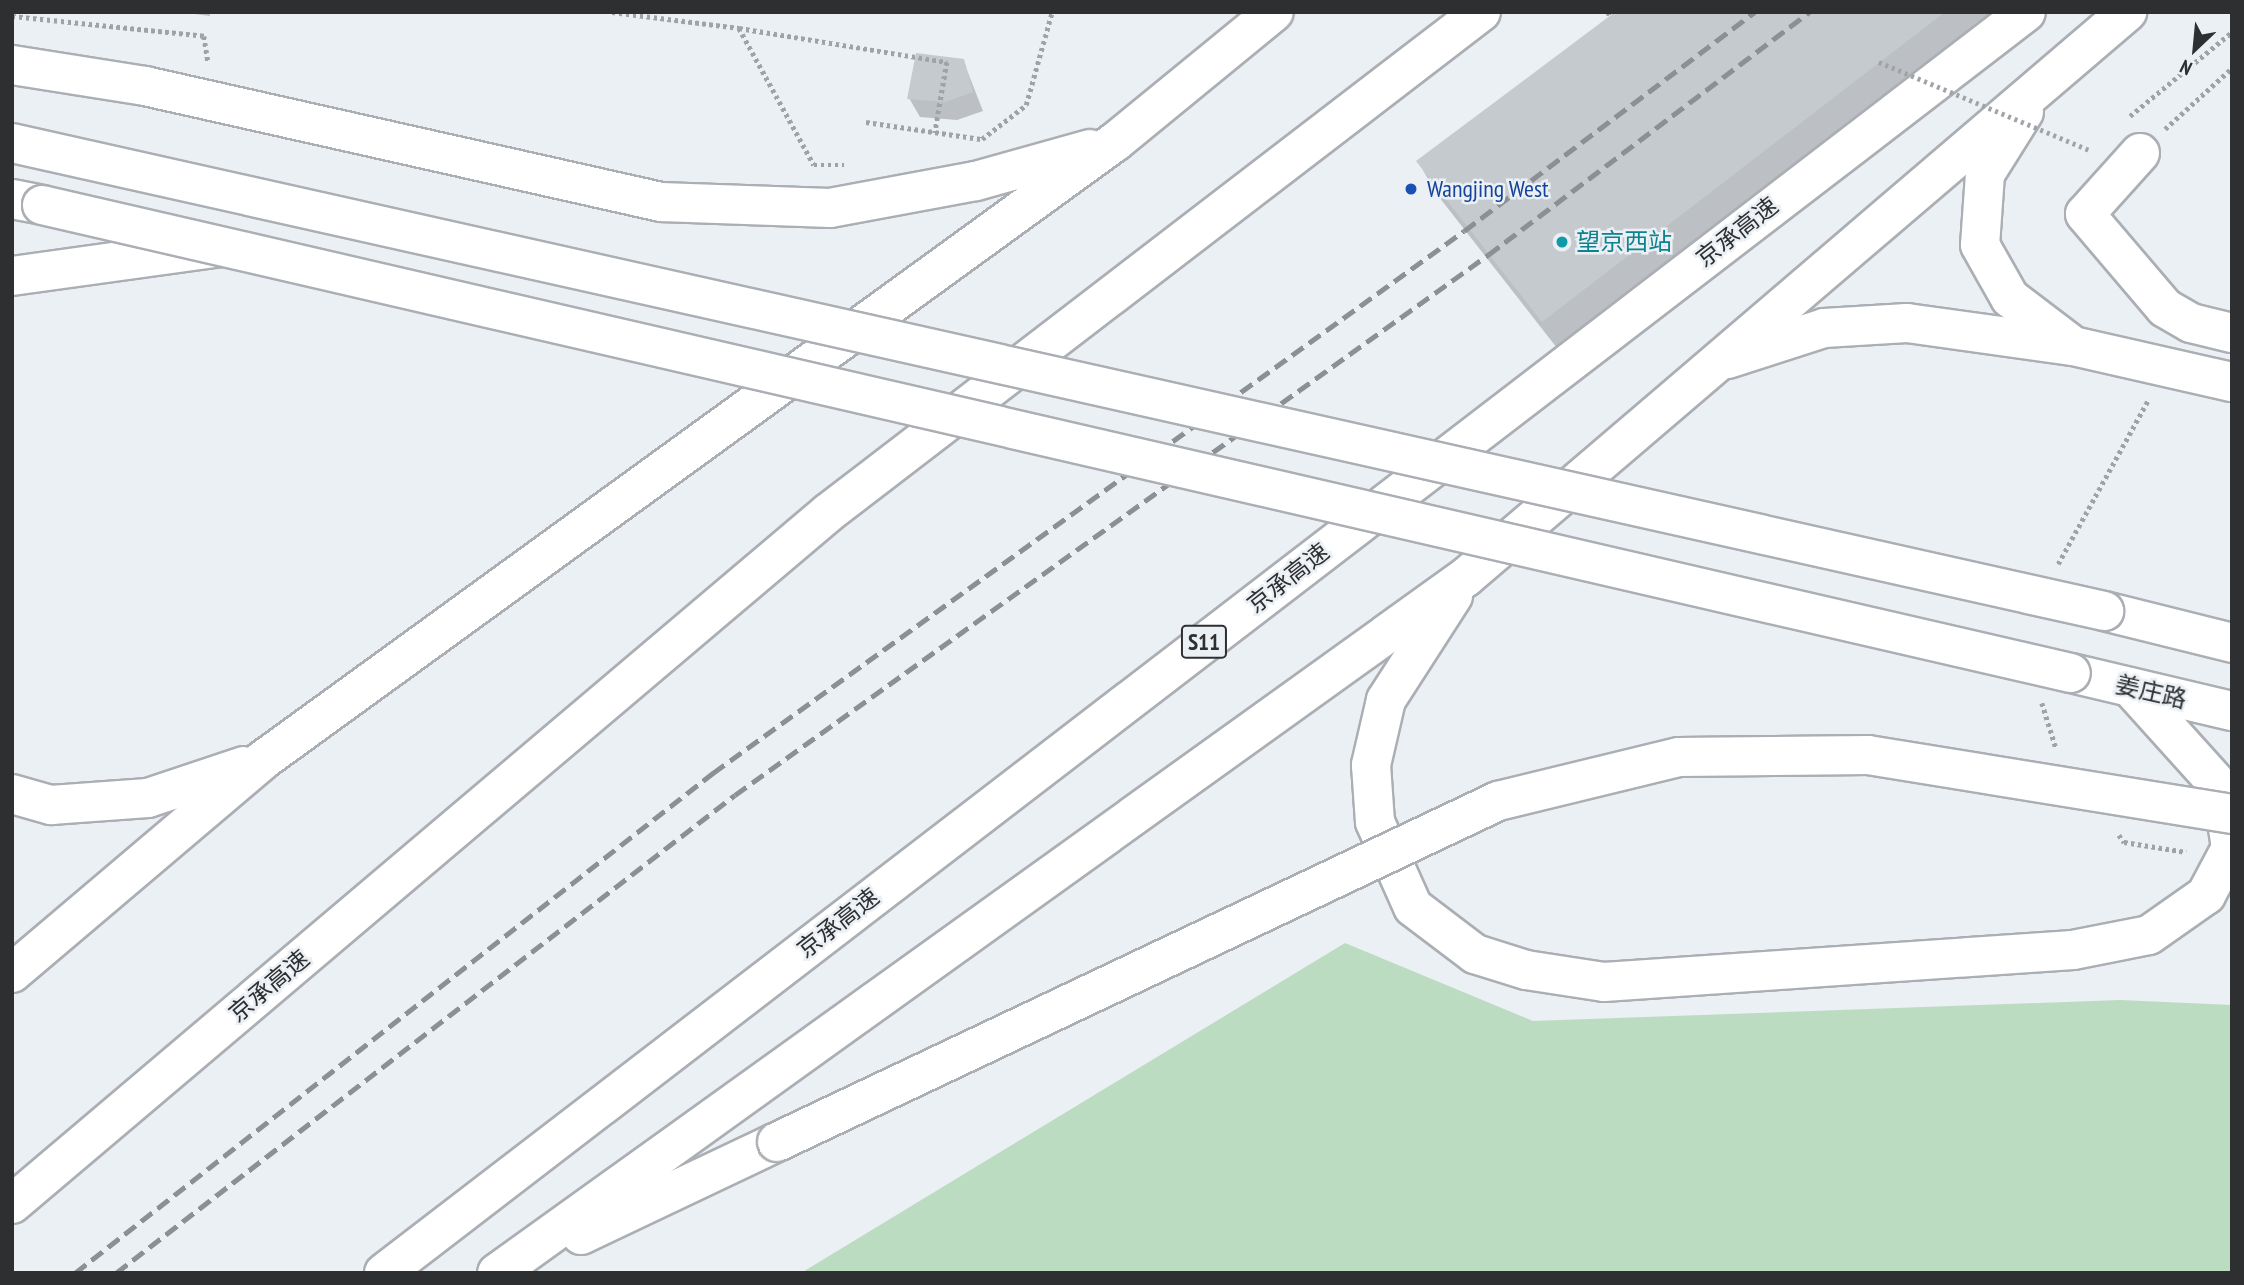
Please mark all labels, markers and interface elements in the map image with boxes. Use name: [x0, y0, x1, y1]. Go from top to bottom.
north arrow: [2160, 14, 2230, 84]
text: N: [2176, 55, 2196, 81]
place label: Wangjing West: [1427, 175, 1549, 203]
marker: Wangjing West: [1401, 179, 1421, 199]
street label: 京承高速: [1690, 191, 1784, 273]
place label: 望京西站: [1576, 228, 1672, 256]
marker: 望京西站: [1554, 234, 1570, 250]
street label: 京承高速: [1241, 537, 1335, 619]
road number: S11: [1180, 622, 1228, 662]
street label: 姜庄路: [2113, 670, 2189, 714]
street label: 京承高速: [791, 882, 885, 964]
street label: 京承高速: [223, 944, 315, 1028]

